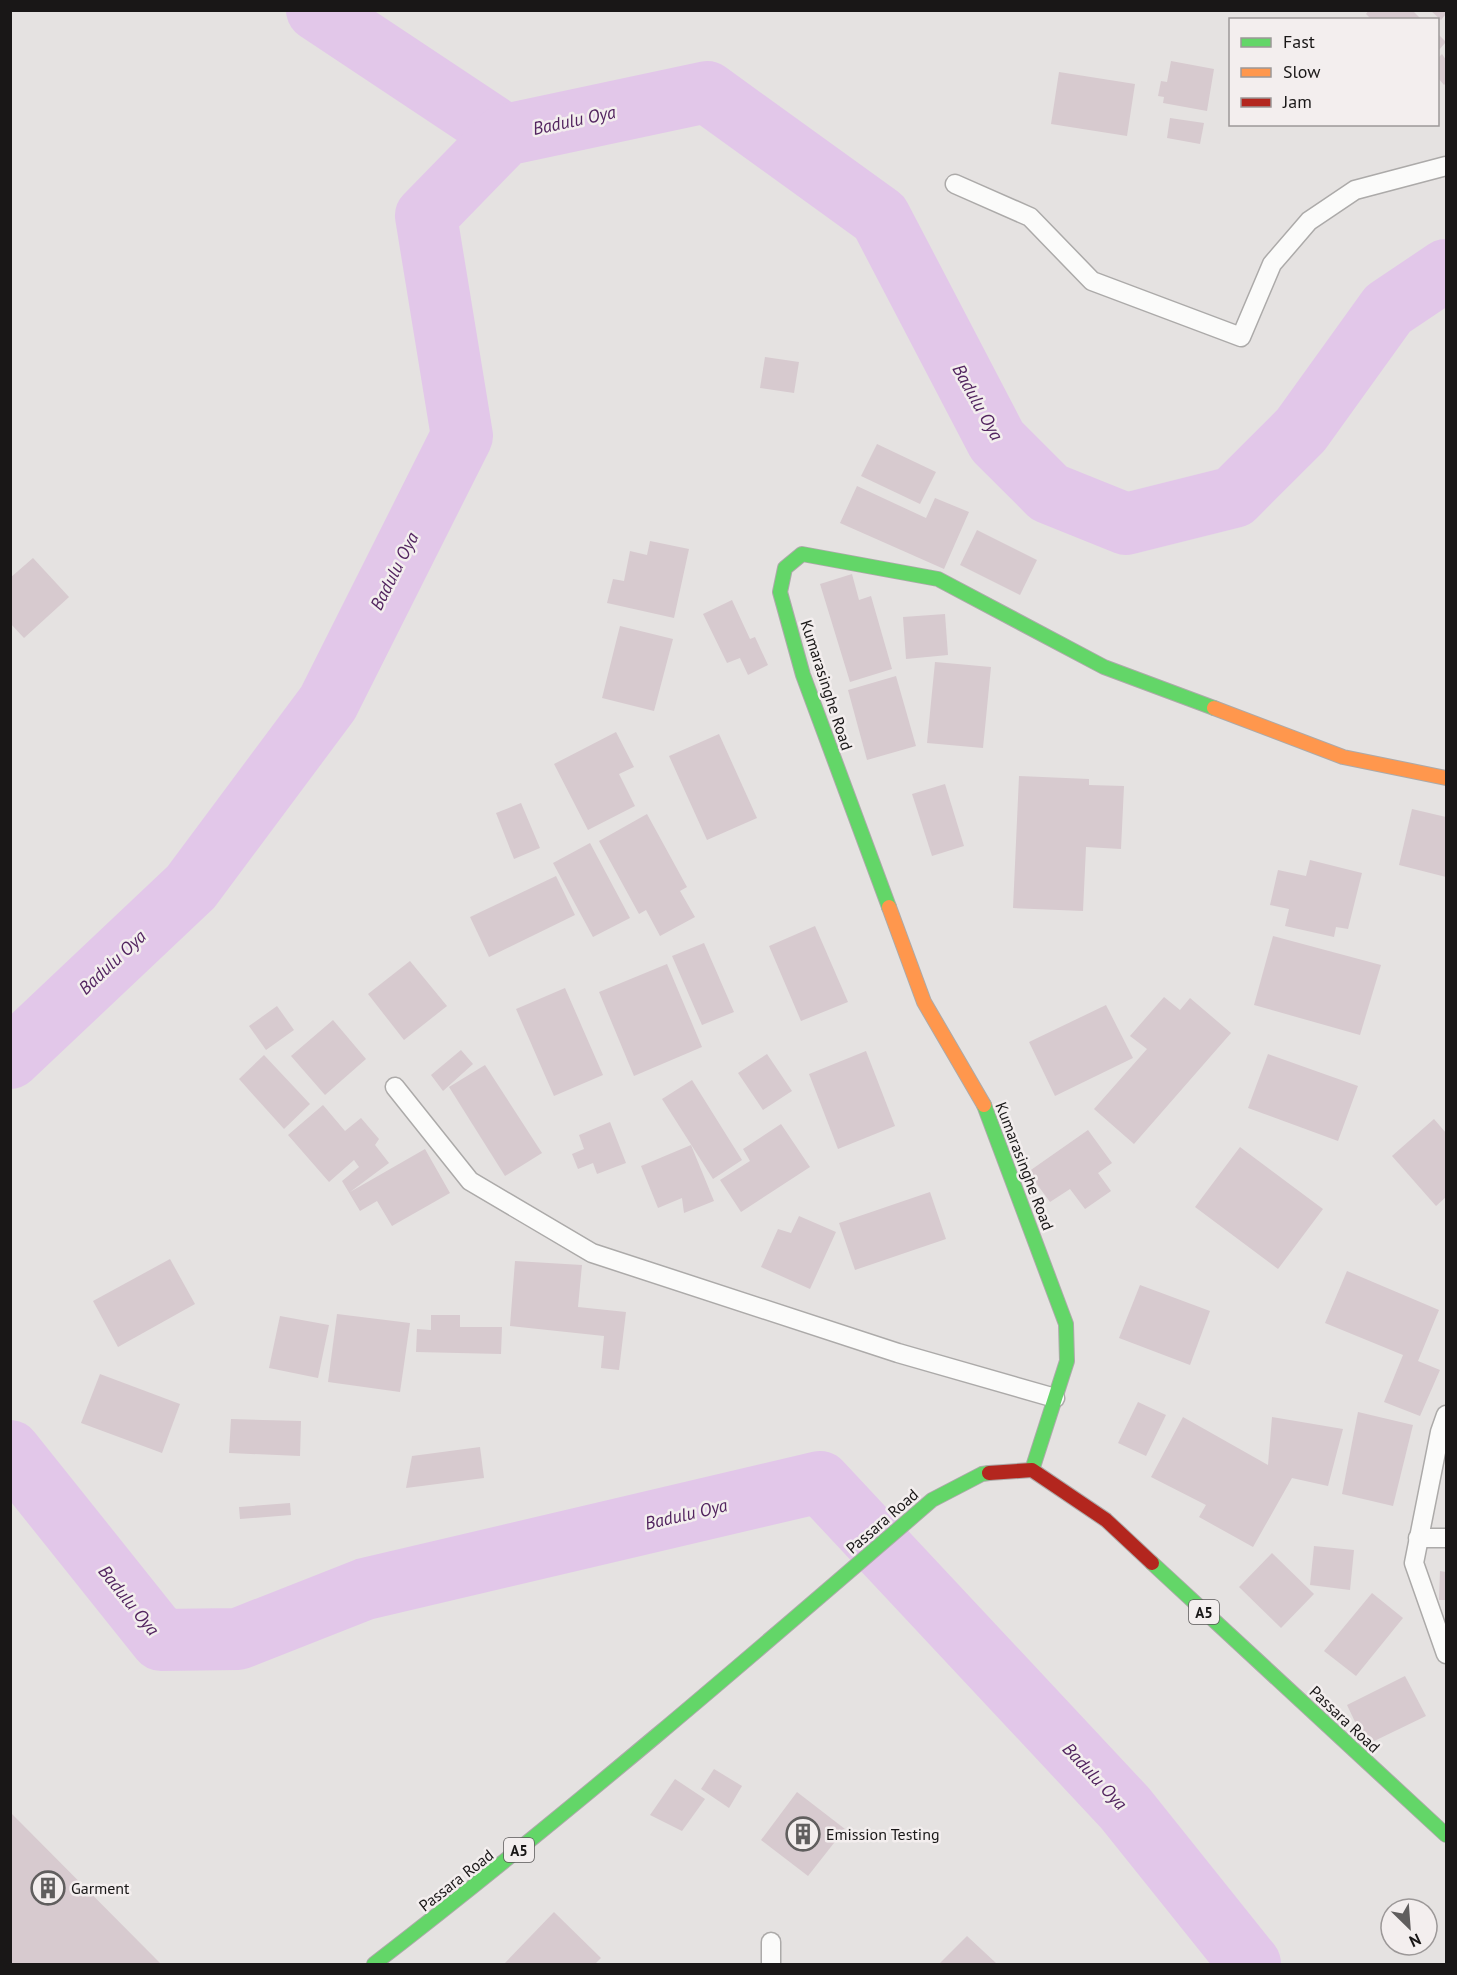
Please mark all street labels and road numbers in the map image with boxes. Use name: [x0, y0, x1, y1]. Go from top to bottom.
street label: Kumarasinghe Road: [797, 617, 857, 753]
street label: Kumarasinghe Road: [991, 1099, 1059, 1233]
street label: Passara Road: [842, 1484, 922, 1558]
road number: A5: [1189, 1600, 1219, 1624]
street label: Passara Road: [1306, 1681, 1384, 1757]
road number: A5: [504, 1838, 534, 1862]
street label: Passara Road: [415, 1845, 497, 1915]

